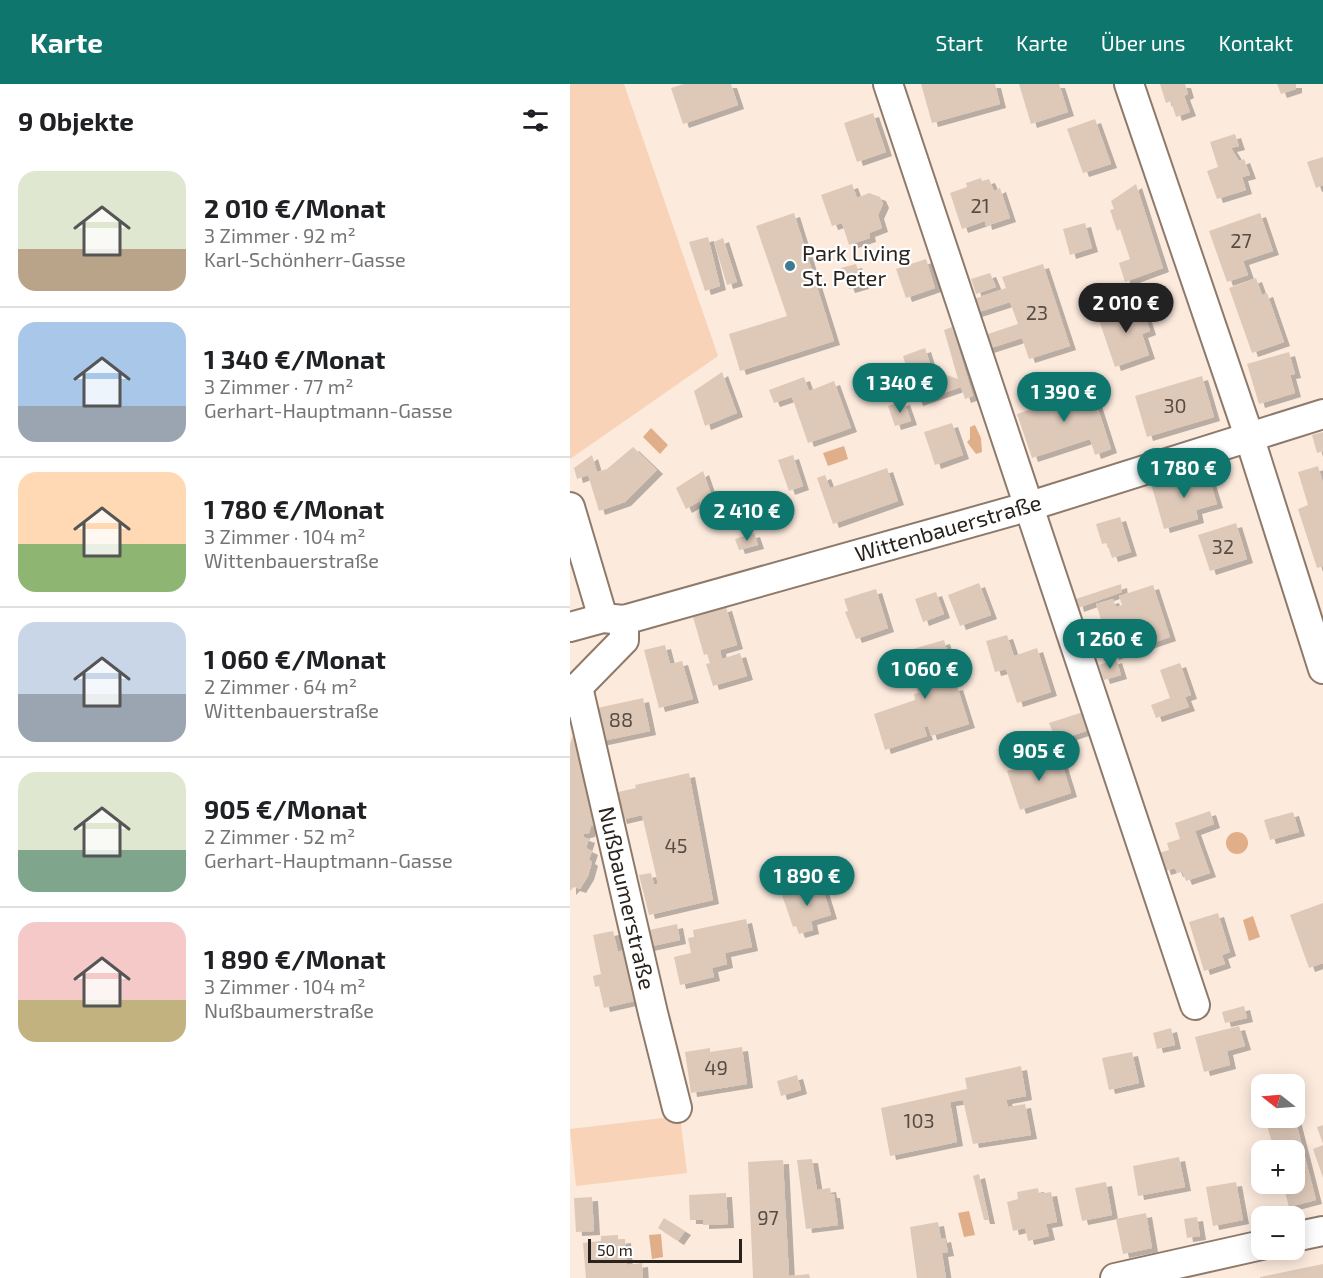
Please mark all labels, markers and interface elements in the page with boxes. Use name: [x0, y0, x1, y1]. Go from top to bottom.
text: Karte: [30, 25, 103, 59]
text: Start: [936, 30, 983, 55]
text: Karte: [1016, 30, 1068, 55]
text: Über uns: [1101, 30, 1186, 55]
text: Kontakt: [1219, 30, 1293, 55]
icon: filters: [519, 104, 552, 137]
text: 9 Objekte: [18, 105, 134, 136]
text: 2 010 €/Monat: [204, 192, 386, 223]
house number: 21: [970, 193, 990, 217]
icon: home: [66, 195, 138, 267]
text: 3 Zimmer · 92 m²: [204, 223, 356, 247]
house number: 27: [1230, 228, 1252, 252]
place label: Park Living St. Peter: [802, 239, 911, 290]
text: Karl-Schönherr-Gasse: [204, 247, 406, 271]
marker: Park Living St. Peter: [783, 259, 797, 273]
pin: 2 010 €: [1071, 283, 1181, 334]
text: 2 010 €: [1093, 290, 1159, 314]
house number: 23: [1026, 300, 1048, 324]
text: 1 340 €/Monat: [204, 343, 385, 374]
icon: home: [66, 346, 138, 418]
pin: 1 340 €: [845, 363, 955, 414]
text: 1 340 €: [867, 370, 933, 394]
pin: 1 390 €: [1009, 372, 1119, 423]
text: 3 Zimmer · 77 m²: [204, 374, 354, 398]
text: 1 390 €: [1031, 379, 1097, 403]
house number: 30: [1163, 393, 1187, 417]
text: Gerhart-Hauptmann-Gasse: [204, 398, 453, 422]
pin: 1 780 €: [1129, 448, 1239, 499]
text: 1 780 €: [1151, 455, 1217, 479]
street label: Wittenbauerstraße: [852, 488, 1044, 566]
pin: 2 410 €: [692, 491, 802, 542]
text: 1 780 €/Monat: [204, 493, 384, 524]
icon: home: [66, 496, 138, 568]
text: 2 410 €: [713, 498, 781, 522]
text: 3 Zimmer · 104 m²: [204, 524, 365, 548]
house number: 32: [1212, 534, 1234, 558]
text: Wittenbauerstraße: [204, 548, 379, 572]
pin: 1 260 €: [1055, 619, 1165, 670]
text: 1 260 €: [1077, 626, 1143, 650]
text: 1 060 €/Monat: [204, 643, 386, 674]
icon: home: [66, 646, 138, 718]
pin: 1 060 €: [870, 649, 980, 700]
text: 1 060 €: [891, 656, 959, 680]
text: 2 Zimmer · 64 m²: [204, 674, 357, 698]
text: Wittenbauerstraße: [204, 698, 379, 722]
house number: 88: [609, 707, 633, 731]
pin: 905 €: [997, 731, 1081, 782]
text: 905 €: [1013, 738, 1065, 762]
text: 905 €/Monat: [204, 793, 367, 824]
icon: home: [66, 796, 138, 868]
street label: Nußbaumerstraße: [594, 804, 662, 992]
text: 2 Zimmer · 52 m²: [204, 824, 355, 848]
house number: 45: [664, 833, 688, 857]
text: Gerhart-Hauptmann-Gasse: [204, 848, 453, 872]
pin: 1 890 €: [752, 856, 862, 907]
text: 1 890 €: [774, 863, 841, 887]
text: 1 890 €/Monat: [204, 943, 386, 974]
icon: home: [66, 946, 138, 1018]
text: 3 Zimmer · 104 m²: [204, 974, 365, 998]
text: Nußbaumerstraße: [204, 998, 374, 1022]
house number: 49: [704, 1055, 728, 1079]
north arrow: [1251, 1074, 1305, 1128]
map controls: [1251, 1074, 1305, 1260]
house number: 103: [903, 1108, 935, 1132]
button: +: [1251, 1140, 1305, 1194]
house number: 97: [757, 1205, 779, 1229]
button: −: [1251, 1206, 1305, 1260]
scale bar: [588, 1236, 742, 1264]
text: 50 m: [597, 1240, 633, 1259]

